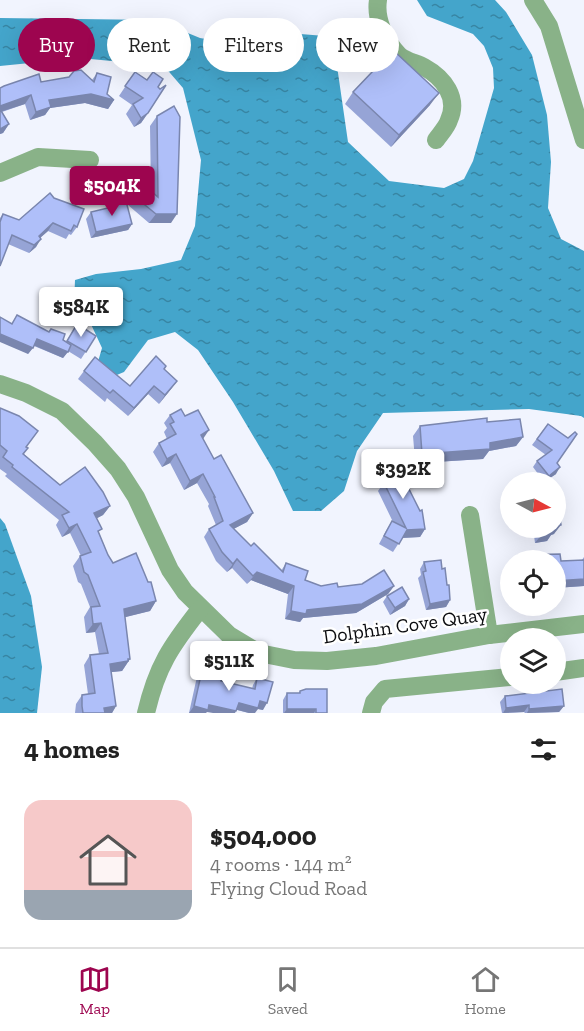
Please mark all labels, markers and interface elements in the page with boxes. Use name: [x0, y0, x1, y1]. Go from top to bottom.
chip: Buy: [18, 18, 95, 72]
chip: Rent: [107, 18, 191, 72]
chip: Filters: [203, 18, 304, 72]
chip: New: [316, 18, 399, 72]
pin: $504K: [70, 166, 154, 217]
text: $504K: [84, 173, 140, 197]
pin: $584K: [39, 287, 123, 338]
text: $584K: [53, 294, 109, 318]
pin: $392K: [361, 449, 445, 500]
text: $392K: [375, 456, 431, 480]
north arrow: [500, 472, 566, 538]
map controls: [500, 472, 566, 694]
button: locate: [500, 550, 566, 616]
street label: Dolphin Cove Quay: [321, 601, 489, 648]
button: layers: [500, 628, 566, 694]
pin: $511K: [187, 641, 271, 692]
text: $511K: [204, 648, 254, 672]
text: 4 homes: [24, 733, 120, 765]
icon: filters: [527, 733, 560, 766]
text: $504,000: [210, 820, 317, 852]
icon: home: [72, 824, 144, 896]
text: 4 rooms · 144 m²: [210, 852, 352, 876]
text: Flying Cloud Road: [210, 876, 367, 900]
tab: Map: [78, 963, 111, 1018]
tab: Saved: [268, 963, 308, 1018]
tab: Home: [464, 963, 506, 1018]

